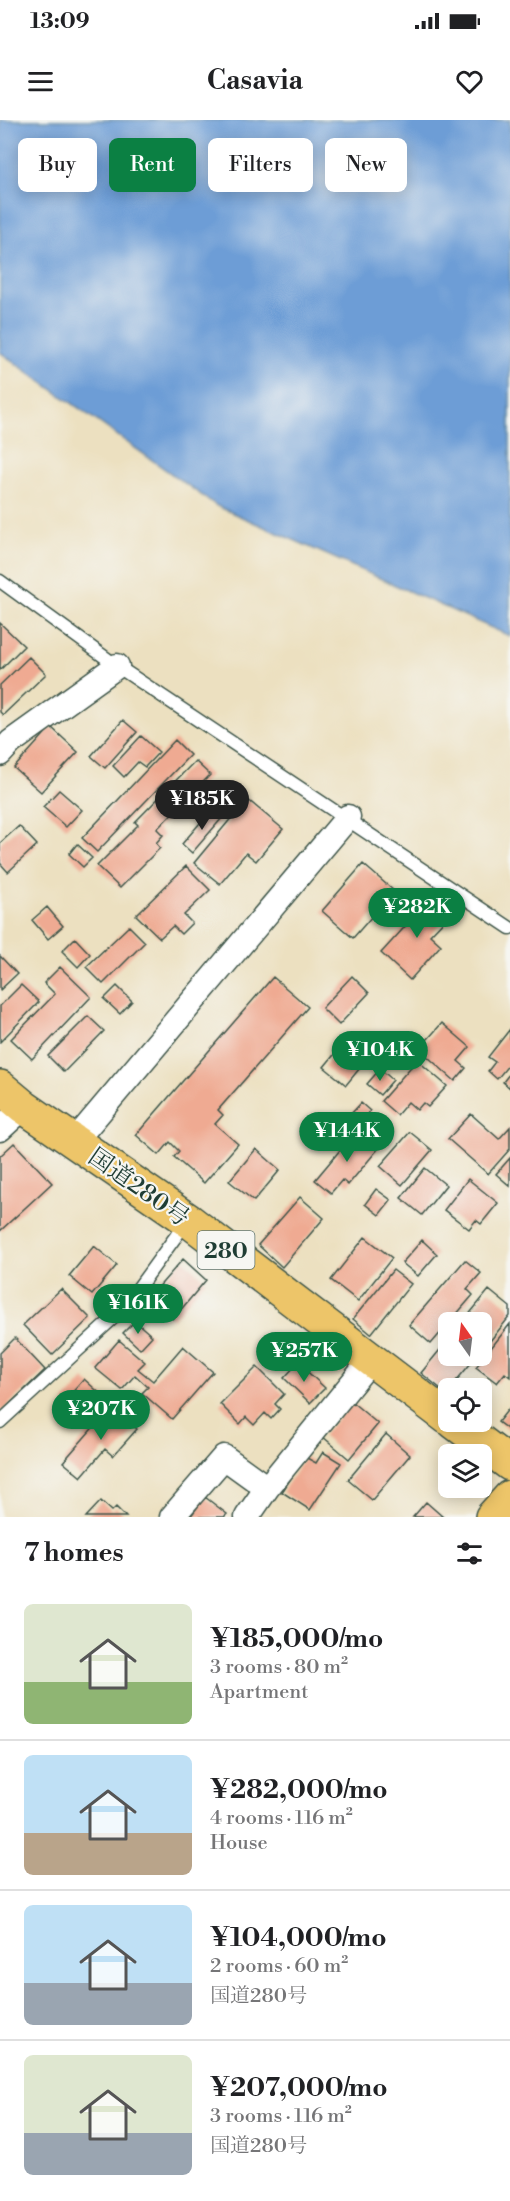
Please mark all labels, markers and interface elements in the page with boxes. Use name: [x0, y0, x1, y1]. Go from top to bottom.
text: 13:09: [30, 8, 90, 35]
text: Casavia: [207, 64, 303, 98]
icon: menu: [24, 65, 57, 98]
icon: heart: [453, 65, 486, 98]
chip: Buy: [18, 138, 97, 192]
chip: Rent: [109, 138, 196, 192]
chip: Filters: [208, 138, 313, 192]
chip: New: [325, 138, 407, 192]
pin: ¥185K: [160, 780, 244, 831]
text: ¥185K: [169, 787, 235, 812]
pin: ¥282K: [375, 888, 459, 939]
text: ¥282K: [382, 895, 452, 920]
pin: ¥104K: [338, 1031, 422, 1082]
text: ¥104K: [346, 1038, 414, 1063]
pin: ¥144K: [305, 1112, 389, 1163]
text: ¥144K: [313, 1119, 381, 1144]
street label: 国道280号: [82, 1142, 195, 1233]
road number: 280: [198, 1231, 254, 1269]
pin: ¥161K: [96, 1284, 180, 1335]
text: ¥161K: [107, 1291, 169, 1316]
north arrow: [438, 1312, 492, 1366]
map controls: [438, 1312, 492, 1498]
pin: ¥257K: [262, 1332, 346, 1383]
text: ¥257K: [270, 1339, 338, 1364]
button: locate: [438, 1378, 492, 1432]
pin: ¥207K: [59, 1390, 143, 1441]
text: ¥207K: [66, 1397, 136, 1422]
button: layers: [438, 1444, 492, 1498]
text: 7 homes: [24, 1537, 124, 1569]
icon: filters: [453, 1537, 486, 1570]
text: ¥185,000/mo: [210, 1623, 383, 1655]
icon: home: [72, 1628, 144, 1700]
text: 3 rooms · 80 m²: [210, 1655, 348, 1680]
text: Apartment: [210, 1680, 308, 1705]
text: ¥282,000/mo: [210, 1774, 388, 1806]
icon: home: [72, 1779, 144, 1851]
text: 4 rooms · 116 m²: [210, 1806, 353, 1831]
text: House: [210, 1831, 268, 1856]
text: ¥104,000/mo: [210, 1922, 387, 1954]
icon: home: [72, 1929, 144, 2001]
text: 2 rooms · 60 m²: [210, 1954, 348, 1979]
text: 国道280号: [210, 1984, 307, 2009]
text: ¥207,000/mo: [210, 2072, 388, 2104]
icon: home: [72, 2079, 144, 2151]
text: 3 rooms · 116 m²: [210, 2104, 352, 2129]
text: 国道280号: [210, 2134, 307, 2159]

